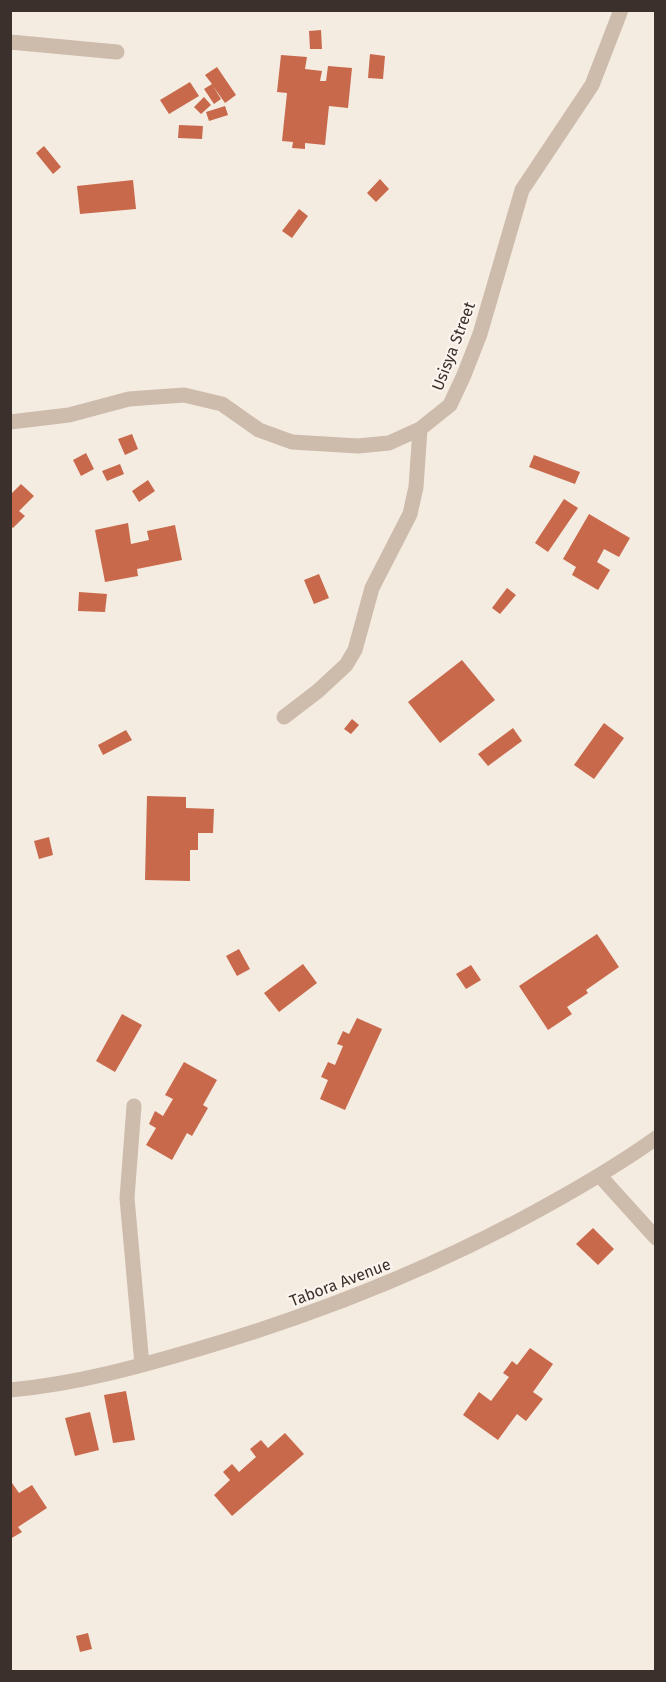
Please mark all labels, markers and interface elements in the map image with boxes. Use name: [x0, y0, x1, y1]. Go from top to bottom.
street label: Usisya Street: [428, 299, 479, 393]
street label: Tabora Avenue: [287, 1254, 393, 1310]

